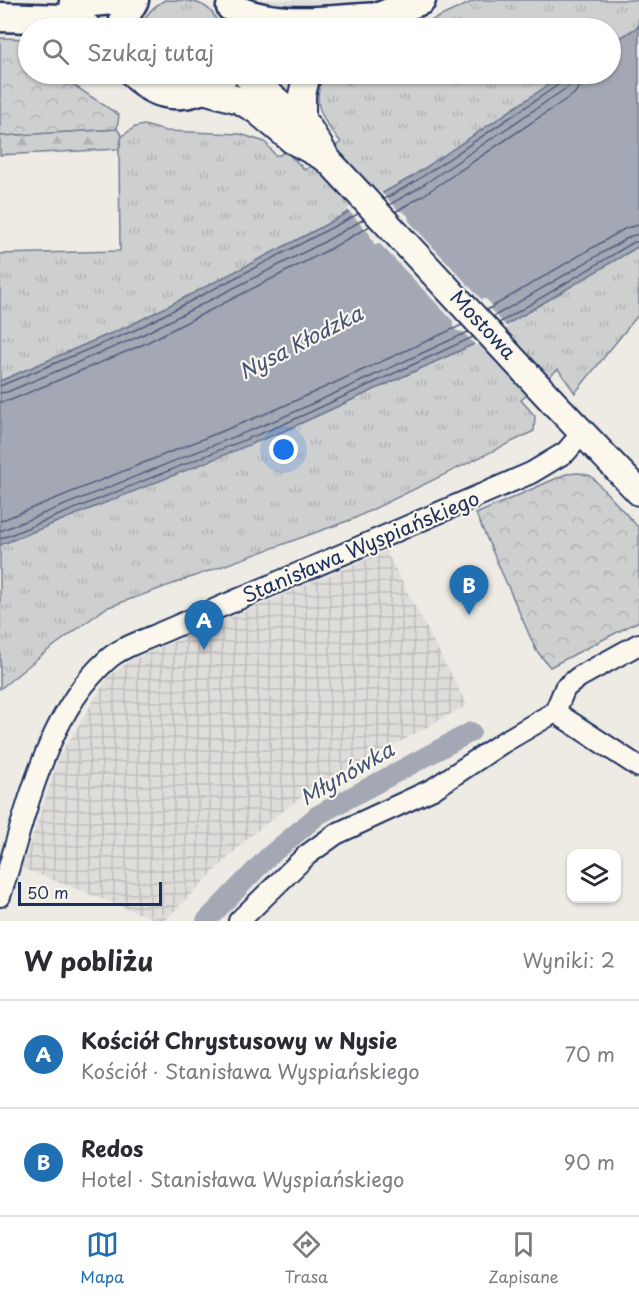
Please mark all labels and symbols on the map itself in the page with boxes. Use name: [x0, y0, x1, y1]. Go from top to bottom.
street label: Mostowa: [444, 283, 524, 366]
water label: Nysa Kłodzka: [233, 296, 368, 386]
your location: [269, 435, 298, 464]
street label: Stanisława Wyspiańskiego: [238, 483, 484, 610]
pin: B: [450, 566, 488, 615]
pin: A: [184, 600, 224, 650]
water label: Młynówka: [293, 732, 400, 812]
scale bar: [18, 879, 162, 906]

